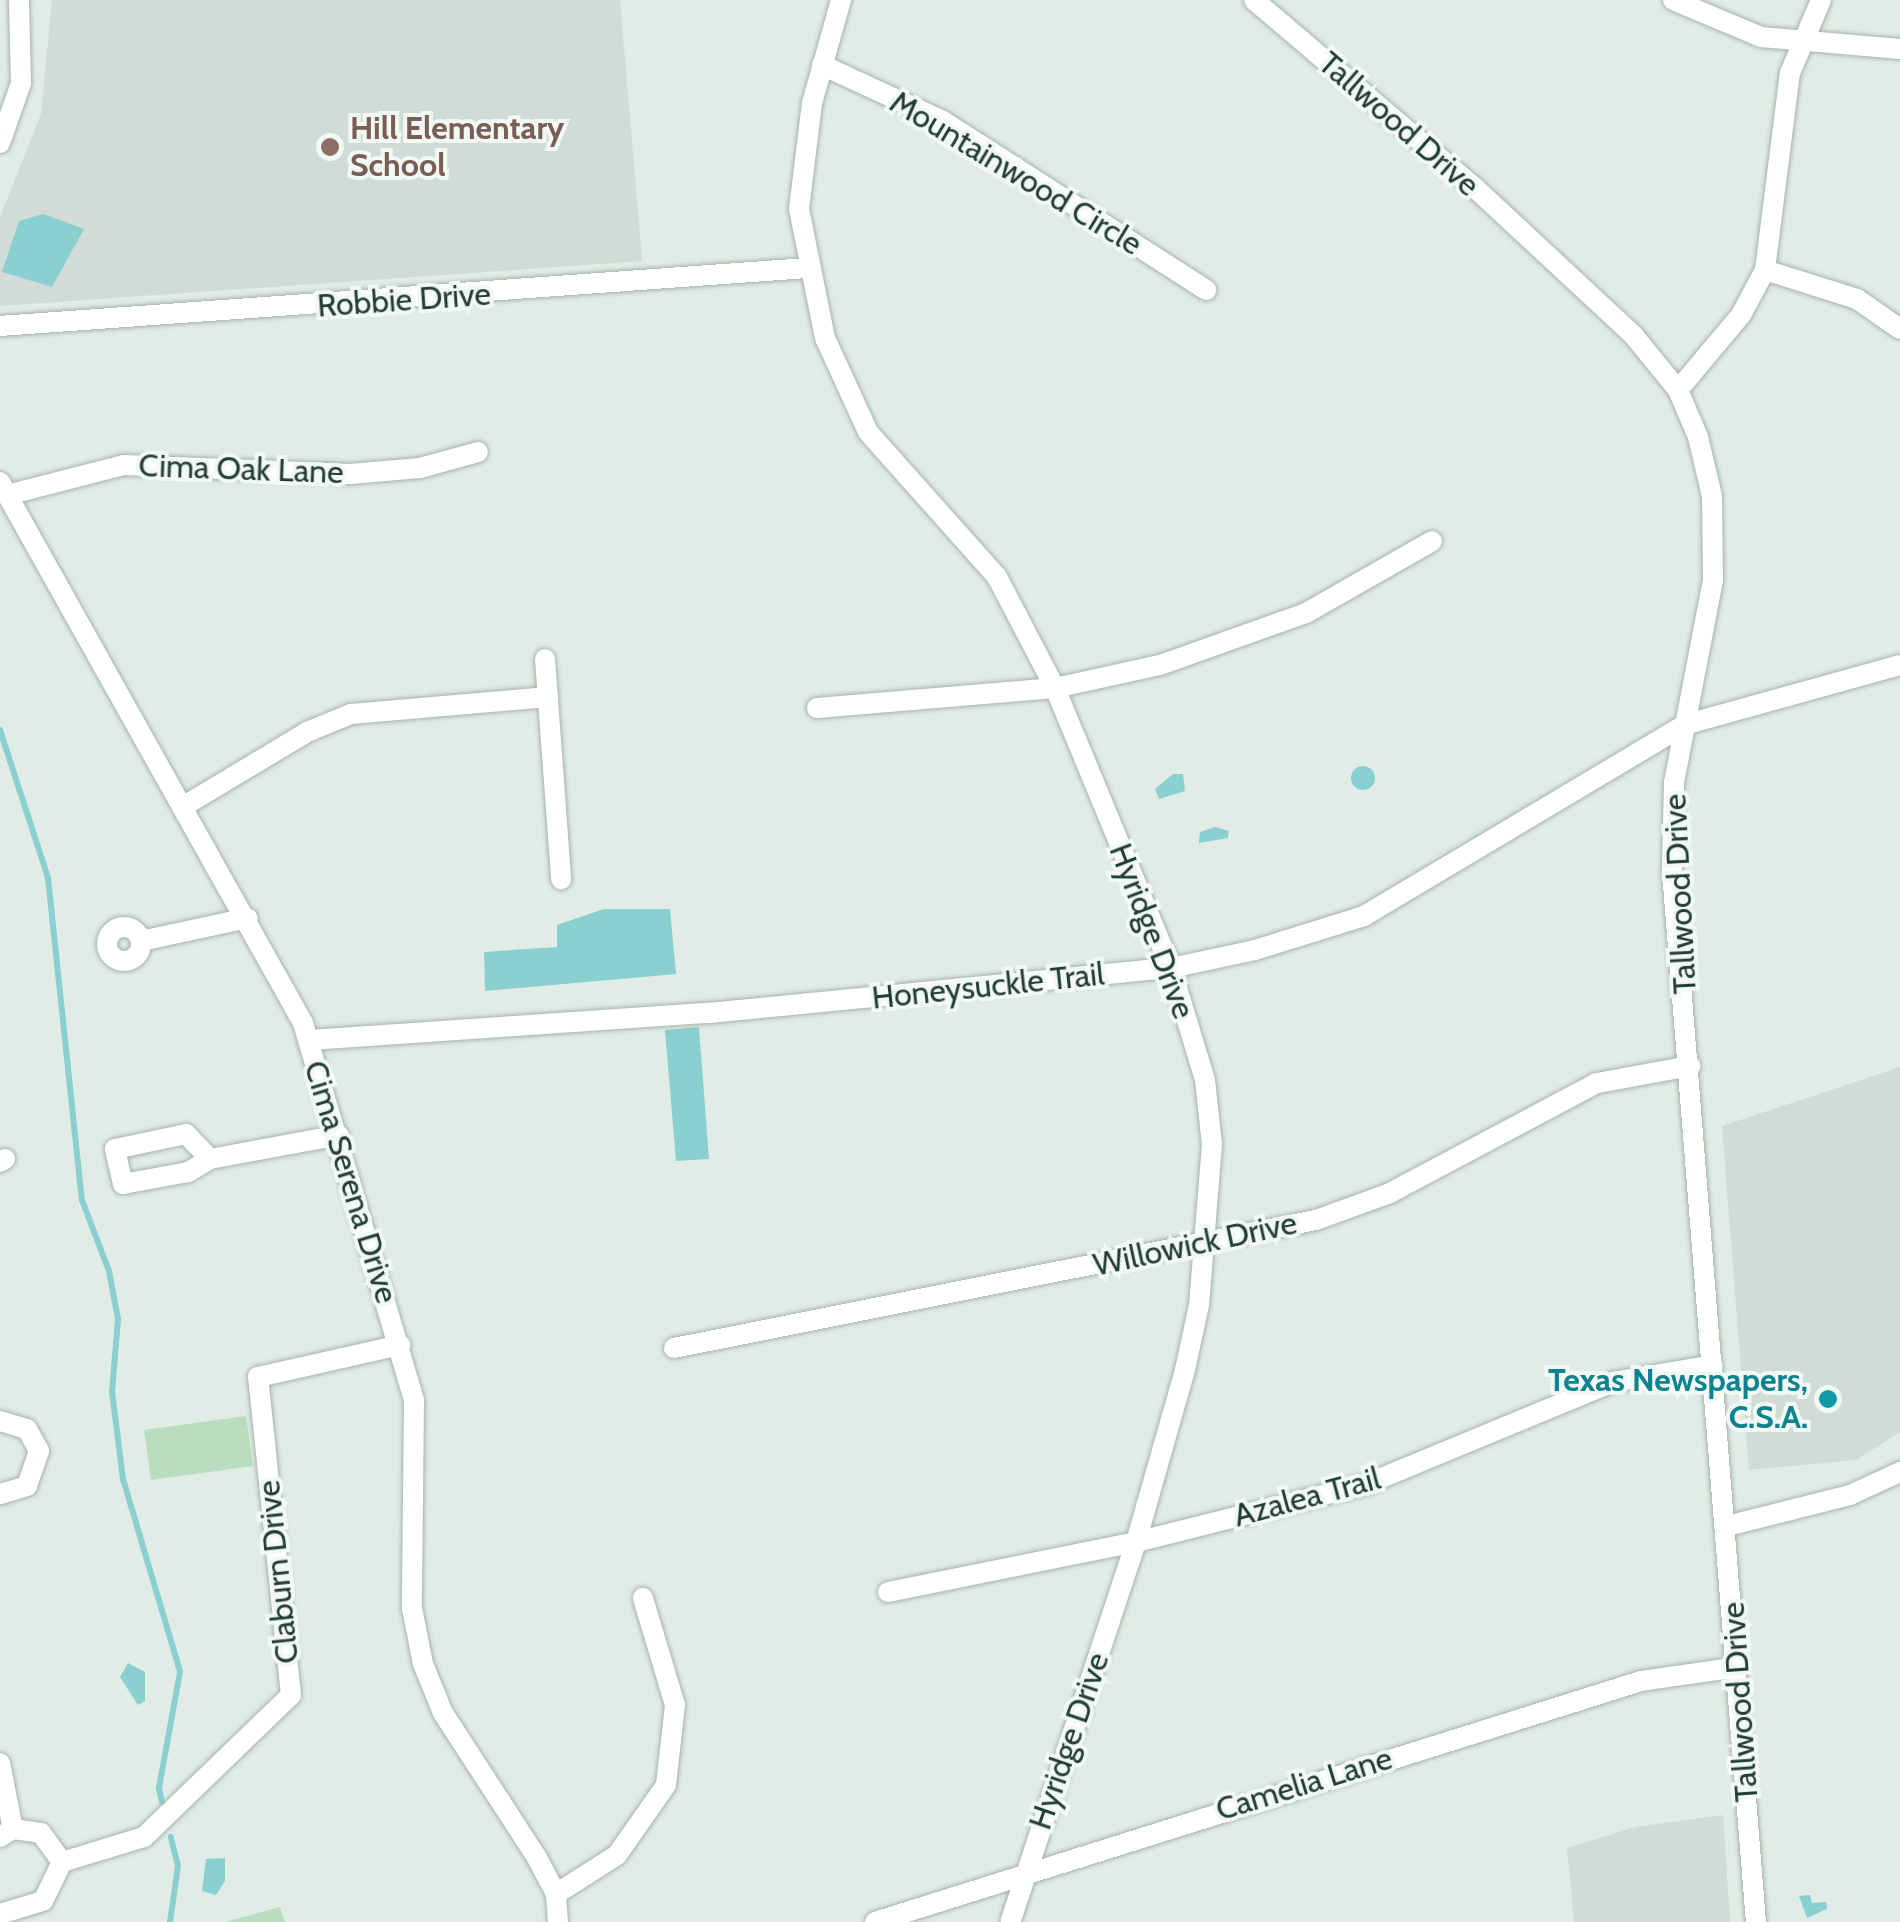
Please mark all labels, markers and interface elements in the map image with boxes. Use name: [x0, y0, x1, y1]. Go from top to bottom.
street label: Tallwood Drive: [1311, 44, 1487, 204]
street label: Mountainwood Circle: [883, 83, 1149, 263]
place label: Hill Elementary School: [350, 110, 564, 185]
marker: Hill Elementary School: [319, 136, 341, 158]
street label: Robbie Drive: [316, 275, 492, 325]
street label: Cima Oak Lane: [138, 446, 344, 492]
street label: Tallwood Drive: [1656, 793, 1704, 995]
street label: Hyridge Drive: [1101, 838, 1203, 1024]
street label: Honeysuckle Trail: [870, 955, 1106, 1017]
street label: Cima Serena Drive: [296, 1056, 406, 1308]
street label: Willowick Drive: [1090, 1204, 1300, 1284]
place label: Texas Newspapers, C.S.A.: [1548, 1362, 1808, 1437]
marker: Texas Newspapers, C.S.A.: [1817, 1388, 1839, 1410]
street label: Azalea Trail: [1229, 1459, 1385, 1535]
street label: Claburn Drive: [249, 1478, 307, 1666]
street label: Tallwood Drive: [1714, 1601, 1766, 1803]
street label: Hyridge Drive: [1021, 1648, 1117, 1834]
street label: Camelia Lane: [1211, 1739, 1397, 1829]

